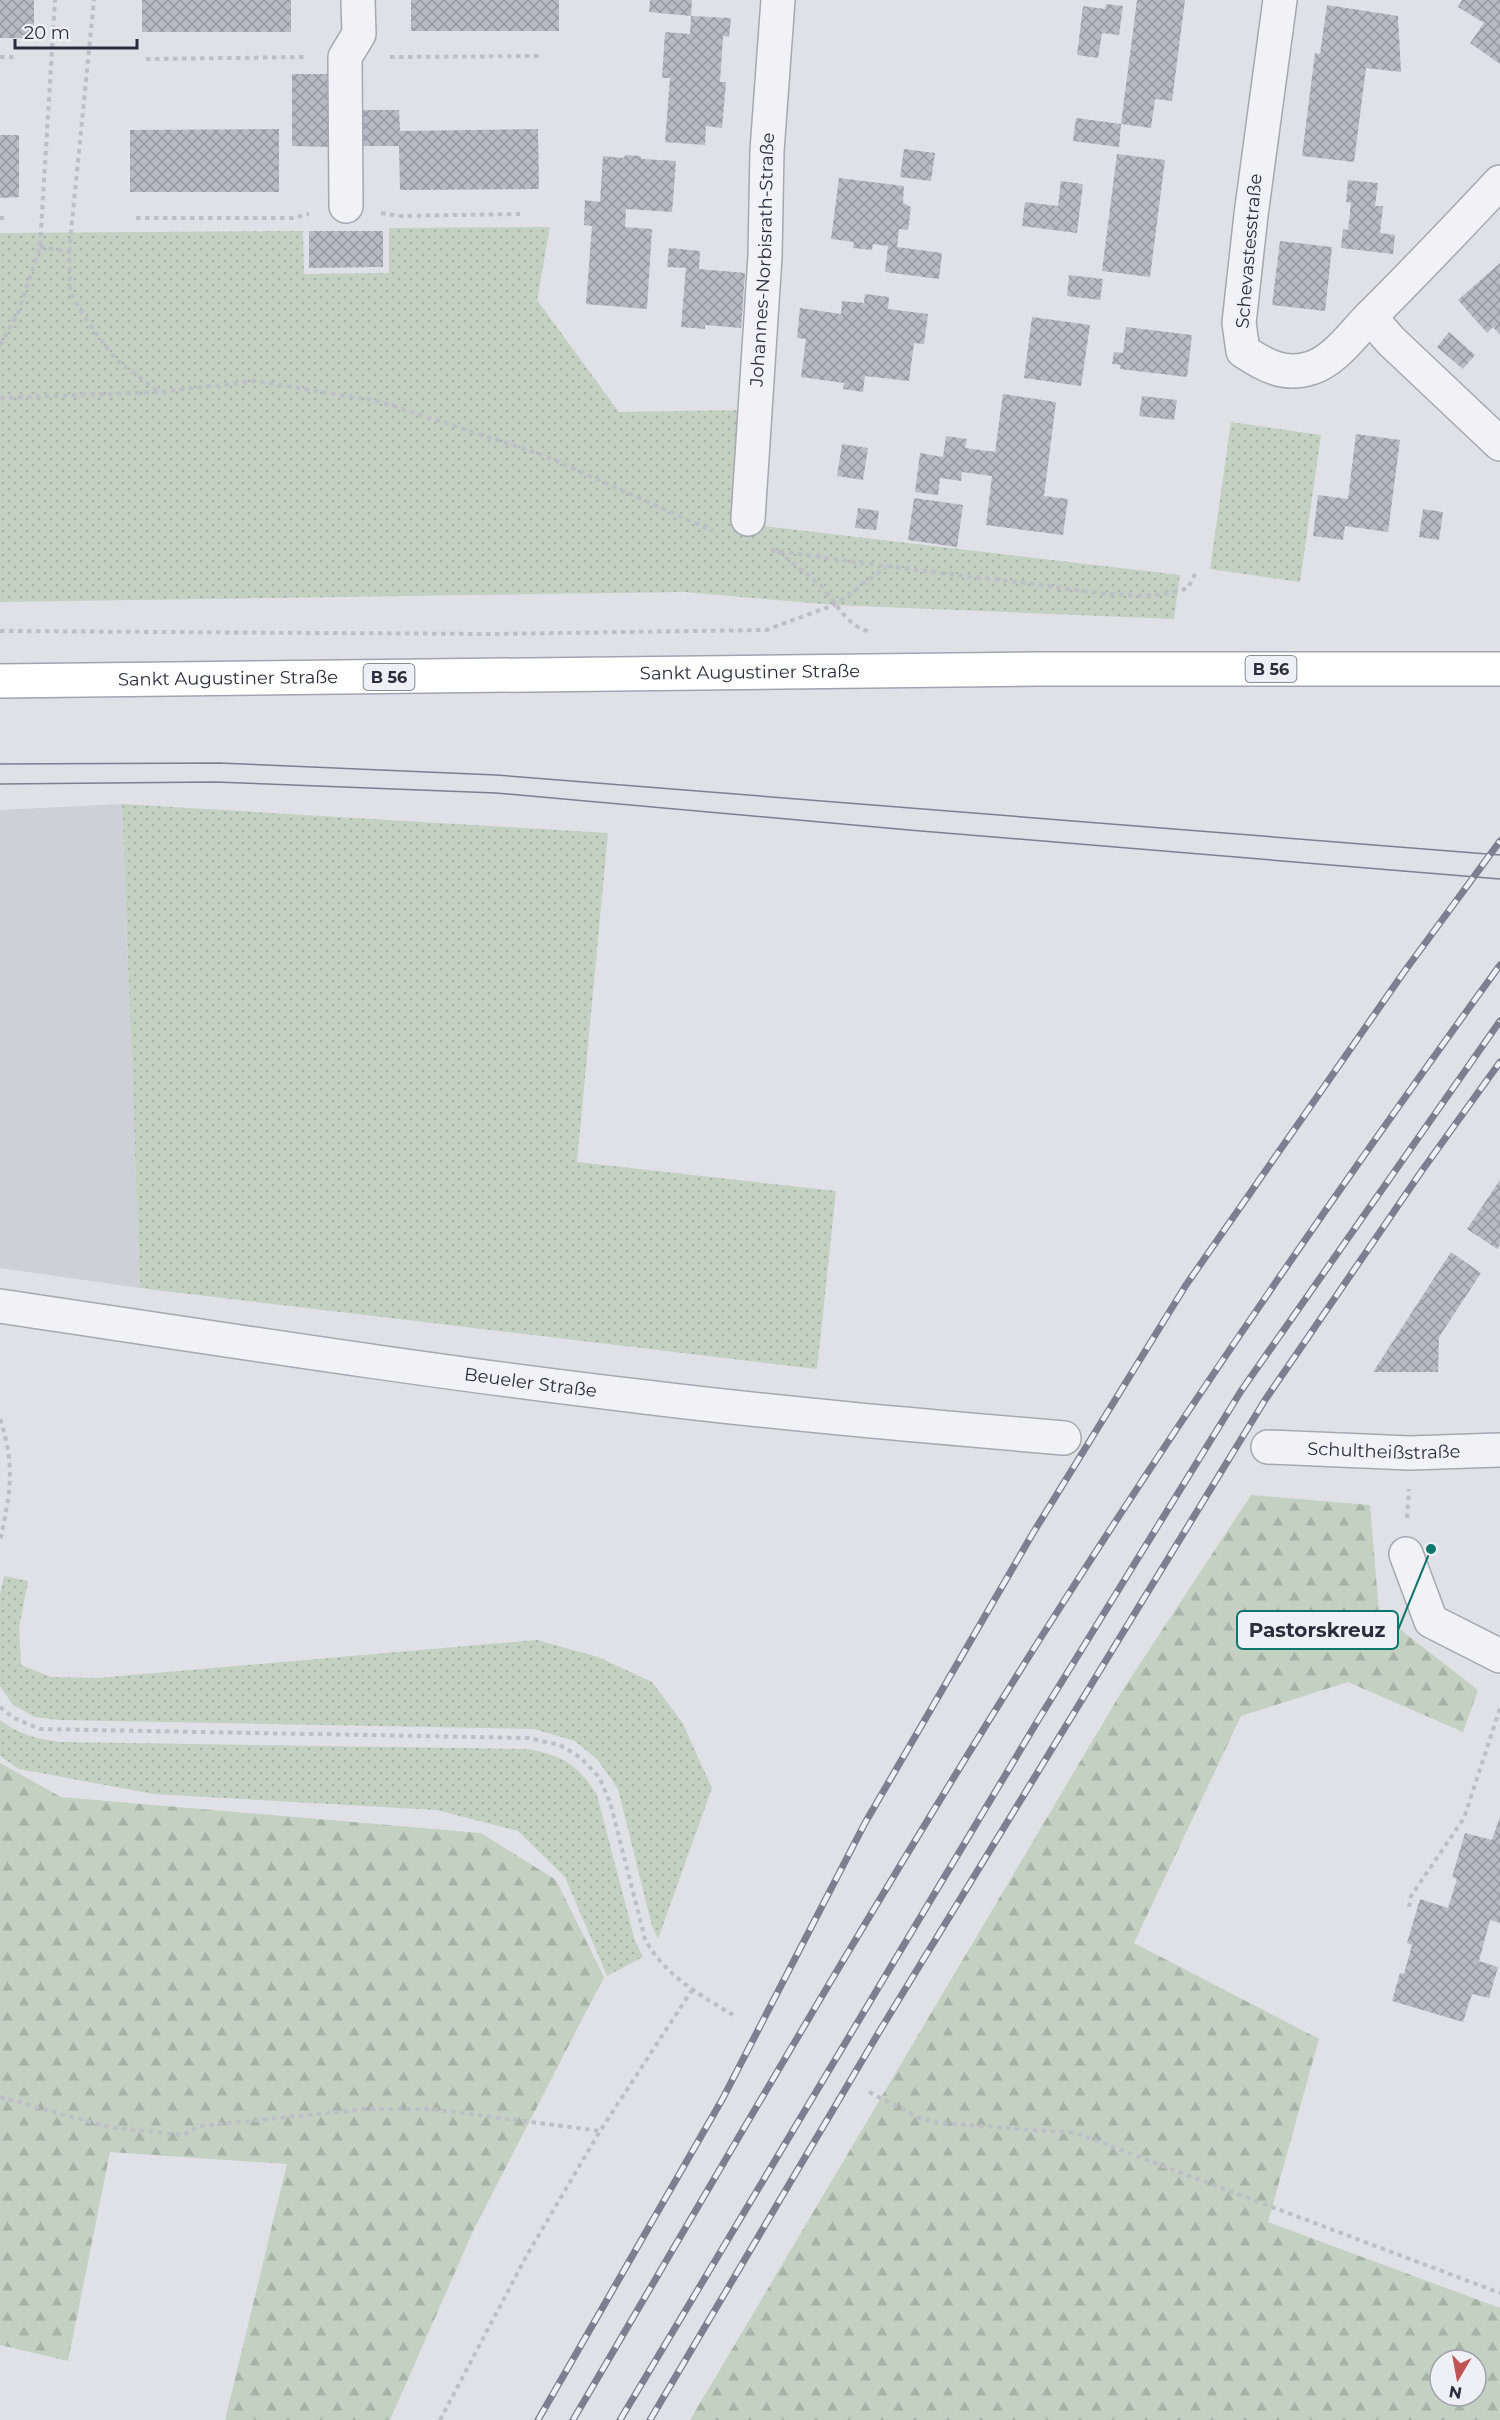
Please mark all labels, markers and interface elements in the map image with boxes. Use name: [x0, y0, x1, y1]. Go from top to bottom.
scale bar: [15, 12, 136, 50]
text: 20 m: [24, 22, 70, 44]
street label: Johannes-Norbisrath-Straße: [746, 131, 779, 388]
street label: Schevastesstraße: [1231, 172, 1267, 329]
road number: B 56: [1246, 656, 1296, 682]
street label: Sankt Augustiner Straße: [640, 660, 860, 685]
road number: B 56: [364, 664, 414, 690]
street label: Sankt Augustiner Straße: [118, 666, 338, 691]
street label: Beueler Straße: [463, 1363, 598, 1402]
street label: Schultheißstraße: [1307, 1438, 1461, 1464]
callout: Pastorskreuz: [1237, 1611, 1398, 1649]
text: Pastorskreuz: [1249, 1618, 1385, 1642]
north arrow: [1428, 2348, 1488, 2408]
text: N: [1447, 2382, 1464, 2403]

